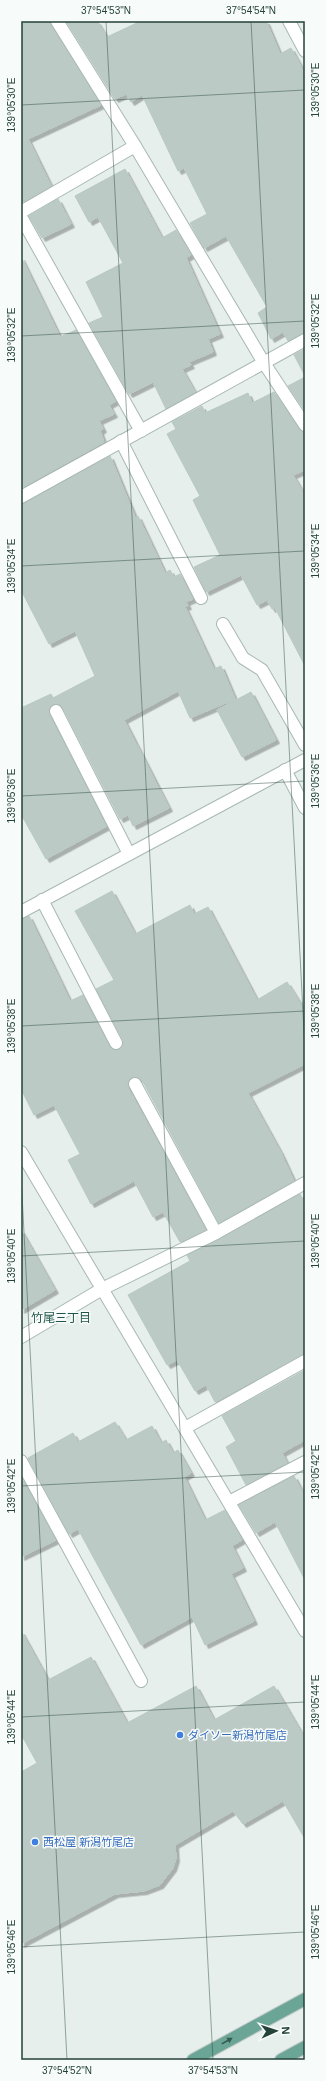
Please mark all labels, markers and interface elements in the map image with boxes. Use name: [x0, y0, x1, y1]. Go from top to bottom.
text: 37°54'53"N: [81, 5, 131, 16]
text: 37°54'54"N: [226, 5, 276, 16]
text: 139°05'30"E: [310, 62, 321, 118]
text: 139°05'30"E: [6, 77, 17, 133]
text: 139°05'32"E: [310, 293, 321, 349]
text: 139°05'32"E: [6, 307, 17, 363]
text: 139°05'34"E: [310, 523, 321, 579]
text: 139°05'34"E: [6, 538, 17, 594]
text: 139°05'36"E: [310, 753, 321, 809]
text: 139°05'36"E: [6, 768, 17, 824]
text: 139°05'38"E: [310, 983, 321, 1039]
text: 139°05'38"E: [6, 998, 17, 1054]
text: 139°05'40"E: [310, 1213, 321, 1269]
text: 139°05'40"E: [6, 1228, 17, 1284]
district label: 竹尾三丁目: [31, 1311, 91, 1325]
text: 139°05'42"E: [310, 1444, 321, 1500]
text: 139°05'42"E: [6, 1458, 17, 1514]
text: 139°05'44"E: [310, 1674, 321, 1730]
text: 139°05'44"E: [6, 1689, 17, 1745]
place label: ダイソー新潟竹尾店: [188, 1729, 287, 1741]
marker: ダイソー新潟竹尾店: [175, 1730, 185, 1740]
place label: 西松屋 新潟竹尾店: [43, 1836, 134, 1848]
marker: 西松屋 新潟竹尾店: [30, 1837, 40, 1847]
text: 139°05'46"E: [310, 1904, 321, 1960]
text: 139°05'46"E: [6, 1919, 17, 1975]
north arrow: [256, 2011, 296, 2051]
text: N: [280, 2026, 292, 2035]
one-way arrow: [221, 2038, 233, 2045]
text: 37°54'52"N: [42, 2065, 92, 2076]
text: 37°54'53"N: [188, 2065, 238, 2076]

